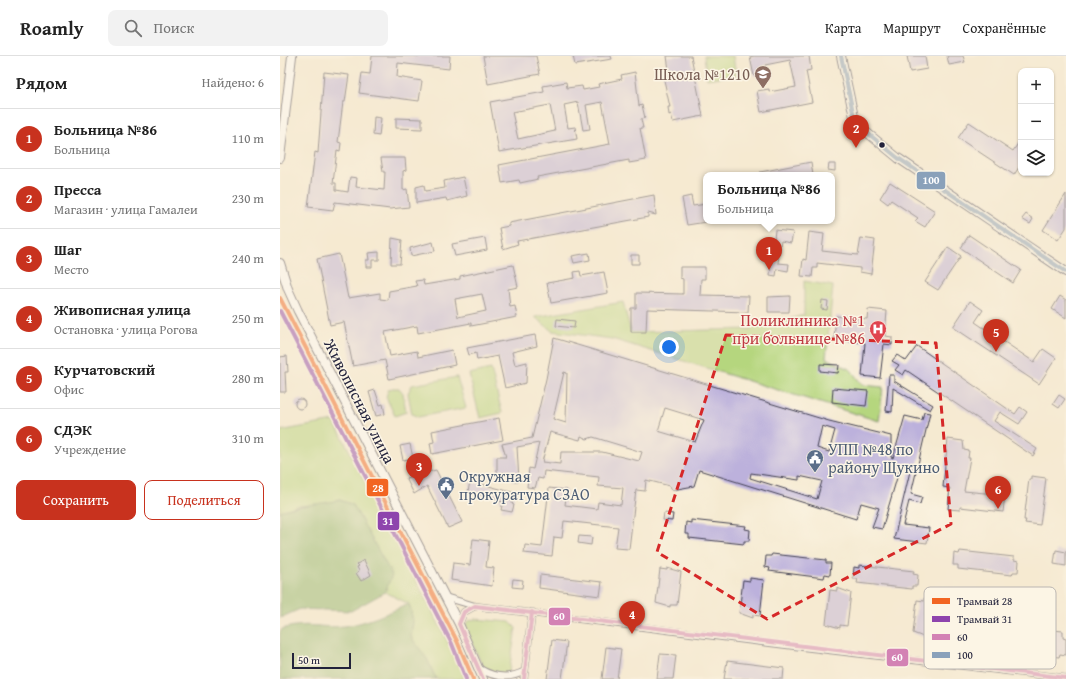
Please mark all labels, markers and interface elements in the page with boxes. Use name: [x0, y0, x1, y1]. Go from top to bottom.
search box: [108, 10, 388, 46]
text: Roamly: [20, 14, 84, 42]
icon: search: [122, 17, 144, 39]
text: Поиск: [154, 17, 194, 38]
text: Карта: [825, 18, 861, 38]
text: Маршрут: [883, 18, 941, 38]
text: Сохранённые: [963, 18, 1046, 38]
place label: Школа №1210: [654, 62, 750, 86]
school or university icon: Школа №1210: [753, 64, 773, 89]
map controls: [1018, 68, 1054, 176]
button: +: [1018, 68, 1054, 104]
text: Рядом: [16, 70, 67, 95]
text: Найдено: 6: [202, 73, 264, 92]
button: −: [1018, 104, 1054, 140]
pin: 2: [843, 115, 869, 148]
text: Больница №86: [54, 119, 157, 140]
text: 1: [26, 129, 32, 148]
text: 110 m: [232, 129, 264, 148]
text: Больница: [54, 140, 110, 159]
unlabelled marker: [877, 140, 887, 150]
button: layers: [1018, 140, 1054, 176]
line badge: 100: [916, 171, 946, 190]
popup: [703, 172, 835, 224]
text: 100: [922, 172, 940, 188]
text: Больница №86: [717, 178, 821, 199]
text: Пресса: [54, 179, 102, 200]
text: 2: [26, 189, 32, 208]
text: 230 m: [232, 189, 264, 208]
text: Больница: [717, 199, 774, 218]
text: Магазин · улица Гамалеи: [54, 200, 198, 219]
pin: 1: [756, 237, 782, 270]
text: Шаг: [54, 239, 81, 260]
text: 3: [26, 249, 32, 268]
text: 240 m: [232, 249, 264, 268]
text: Место: [54, 260, 89, 279]
text: Живописная улица: [54, 299, 191, 320]
place label: Поликлиника №1 при больнице №86: [732, 308, 865, 350]
text: 4: [26, 309, 32, 328]
text: 250 m: [232, 309, 264, 328]
hospital icon: Поликлиника №1 при больнице №86: [868, 319, 888, 344]
pin: 5: [983, 319, 1009, 352]
text: Остановка · улица Рогова: [54, 320, 198, 339]
street label: Живописная улица: [318, 334, 402, 468]
your location: [659, 337, 679, 357]
text: Курчатовский: [54, 359, 155, 380]
text: 5: [26, 369, 32, 388]
text: 280 m: [232, 369, 264, 388]
text: Офис: [54, 380, 84, 399]
text: СДЭК: [54, 419, 92, 440]
text: 6: [26, 429, 32, 448]
text: 310 m: [232, 429, 264, 448]
place label: УПП №48 по району Щукино: [828, 437, 940, 479]
text: Учреждение: [54, 440, 126, 459]
public building icon: УПП №48 по району Щукино: [805, 448, 825, 473]
pin: 3: [406, 453, 432, 486]
place label: Окружная прокуратура СЗАО: [459, 464, 590, 506]
public building icon: Окружная прокуратура СЗАО: [436, 475, 456, 500]
pin: 6: [985, 476, 1011, 509]
line badge: 28: [366, 478, 389, 497]
button: Сохранить: [16, 480, 136, 520]
button: Поделиться: [144, 480, 264, 520]
text: 28: [372, 480, 384, 496]
line badge: 31: [377, 511, 400, 531]
text: 31: [382, 513, 394, 529]
legend: [924, 587, 1056, 669]
text: Трамвай 28: [957, 593, 1012, 609]
pin: 4: [619, 601, 645, 634]
line badge: 60: [548, 607, 571, 626]
text: 60: [553, 608, 565, 624]
text: Трамвай 31: [957, 611, 1012, 627]
text: 60: [957, 629, 968, 645]
text: 100: [957, 647, 973, 663]
line badge: 60: [886, 648, 909, 667]
text: 60: [891, 649, 903, 665]
scale bar: [292, 651, 351, 670]
text: 50 m: [298, 652, 320, 668]

